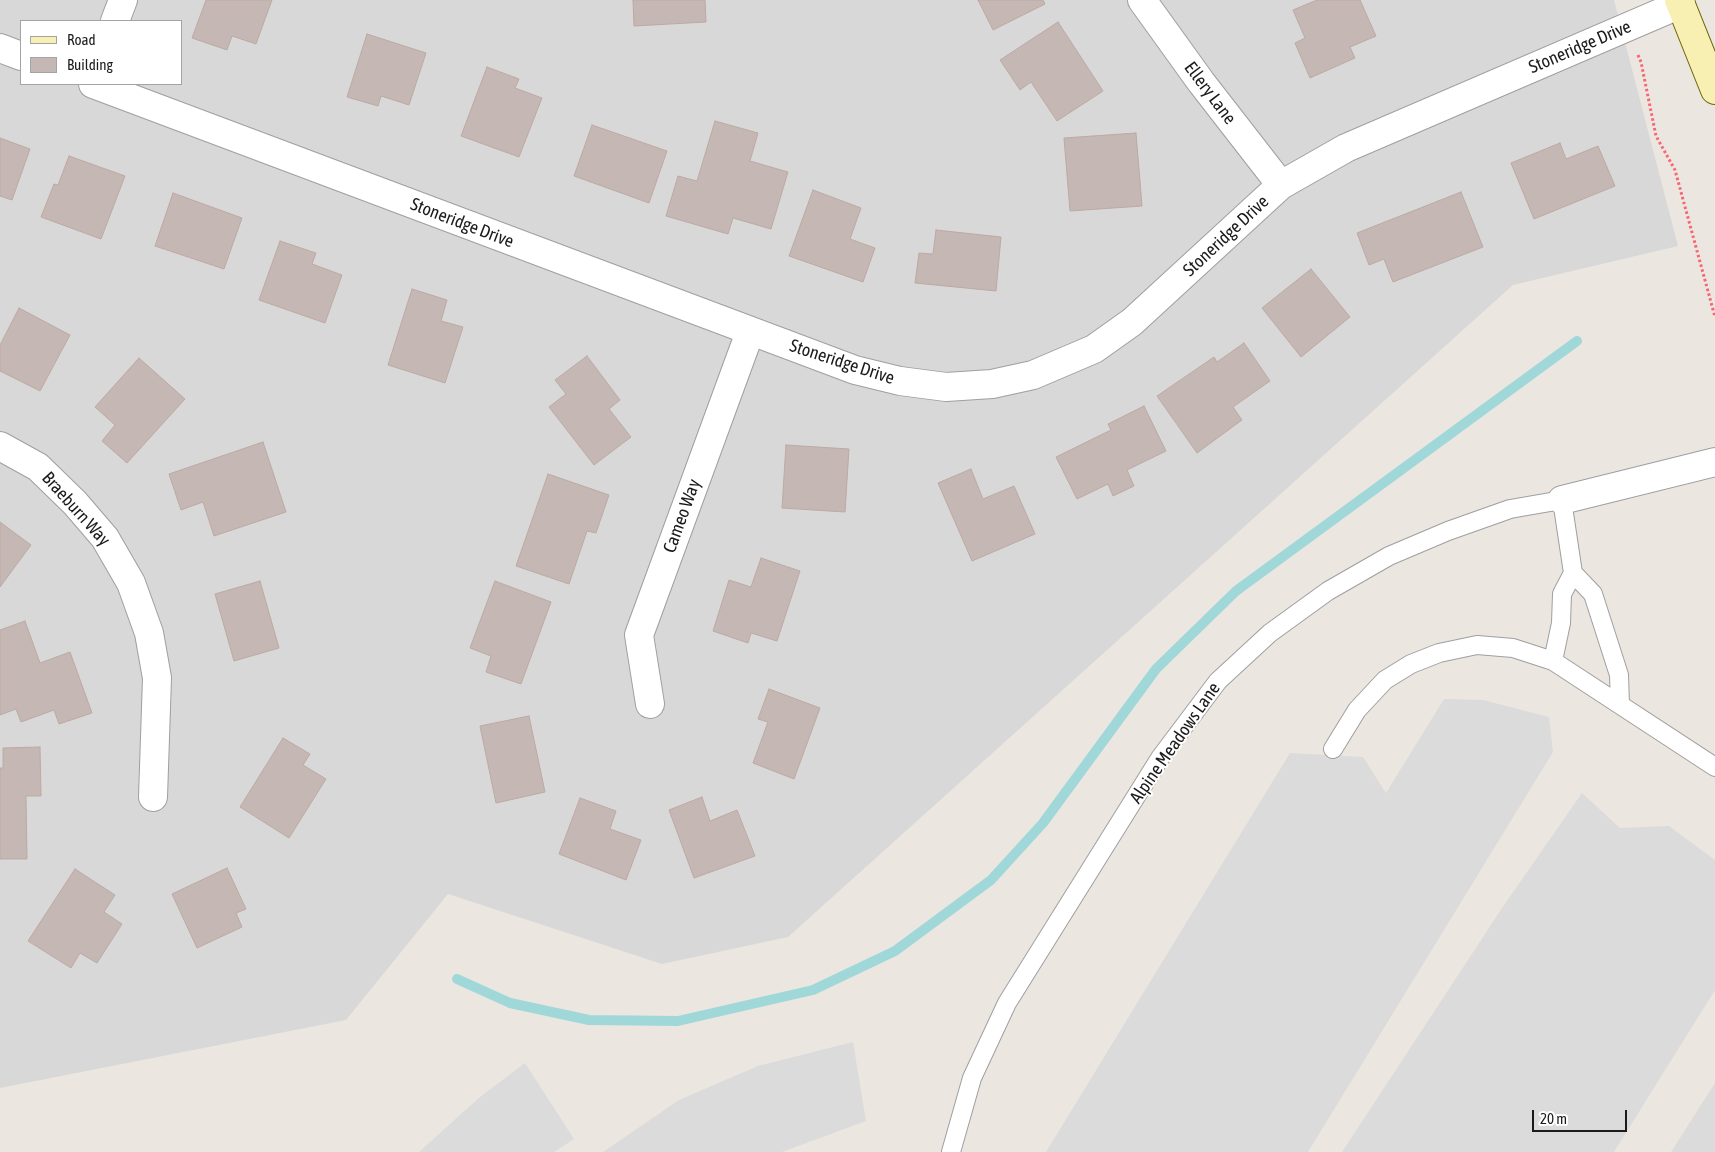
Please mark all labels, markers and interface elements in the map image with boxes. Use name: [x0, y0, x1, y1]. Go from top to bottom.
street label: Stoneridge Drive: [1526, 16, 1634, 78]
legend: [20, 20, 182, 85]
text: Road: [67, 31, 96, 48]
text: Building: [67, 56, 113, 73]
street label: Ellery Lane: [1180, 57, 1240, 129]
street label: Stoneridge Drive: [1179, 191, 1273, 281]
street label: Stoneridge Drive: [407, 193, 517, 253]
street label: Stoneridge Drive: [787, 335, 897, 389]
street label: Braeburn Way: [37, 468, 115, 550]
street label: Cameo Way: [659, 476, 705, 556]
street label: Alpine Meadows Lane: [1125, 678, 1225, 808]
scale bar: [1535, 1100, 1630, 1132]
text: 20 m: [1540, 1110, 1567, 1127]

